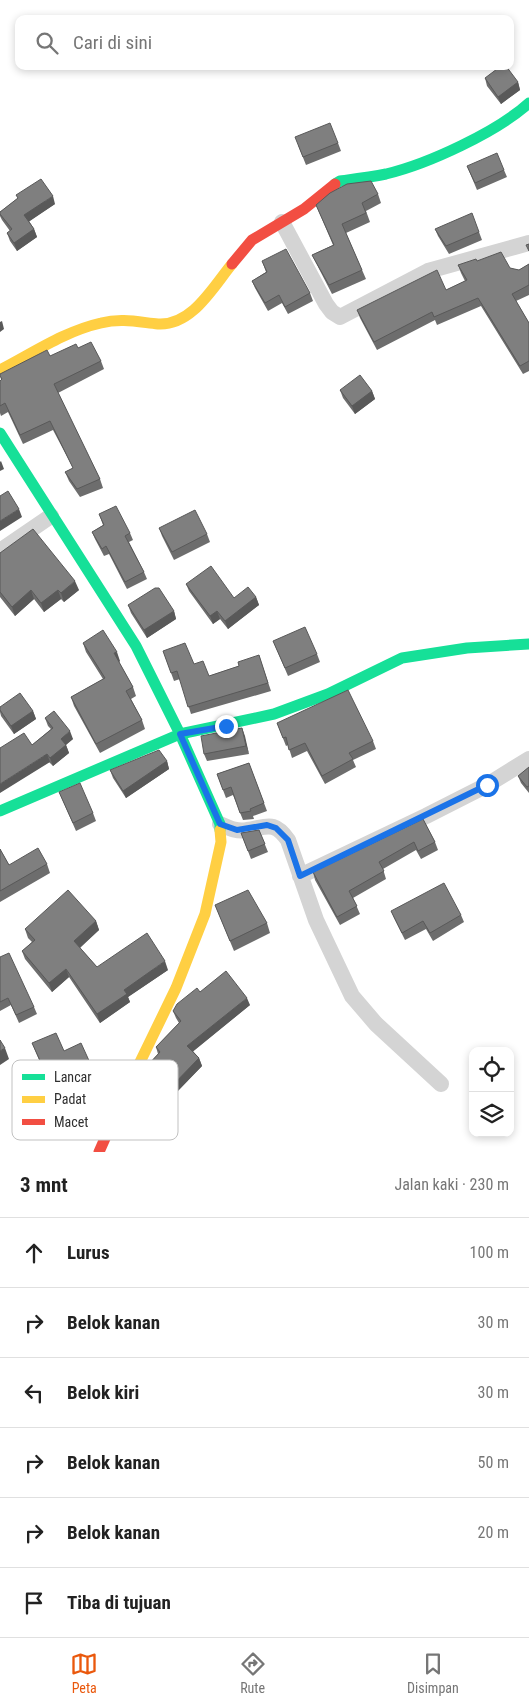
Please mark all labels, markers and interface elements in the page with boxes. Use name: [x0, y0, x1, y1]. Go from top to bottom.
search box: [15, 15, 514, 70]
icon: search: [33, 29, 61, 57]
text: Cari di sini: [73, 31, 152, 54]
route end: [215, 715, 238, 738]
route start: [476, 774, 499, 797]
map controls: [469, 1047, 514, 1137]
button: locate: [469, 1047, 514, 1092]
legend: [12, 1060, 178, 1140]
text: Lancar: [54, 1069, 92, 1085]
text: Padat: [54, 1091, 86, 1107]
button: layers: [469, 1092, 514, 1137]
text: Macet: [54, 1114, 88, 1130]
text: 3 mnt: [20, 1173, 68, 1197]
text: Jalan kaki · 230 m: [394, 1175, 509, 1194]
icon: ahead: [20, 1239, 48, 1267]
text: Lurus: [67, 1241, 110, 1264]
text: 100 m: [470, 1243, 509, 1262]
icon: right: [20, 1309, 48, 1337]
text: Belok kanan: [67, 1311, 160, 1334]
text: 30 m: [477, 1313, 509, 1332]
icon: left: [20, 1379, 48, 1407]
text: Belok kiri: [67, 1381, 139, 1404]
text: 30 m: [477, 1383, 509, 1402]
icon: right: [20, 1449, 48, 1477]
text: Belok kanan: [67, 1451, 160, 1474]
text: 50 m: [477, 1453, 509, 1472]
icon: right: [20, 1519, 48, 1547]
text: Belok kanan: [67, 1521, 160, 1544]
text: 20 m: [477, 1523, 509, 1542]
icon: arrive: [20, 1589, 48, 1617]
text: Tiba di tujuan: [67, 1591, 171, 1614]
tab: Peta: [70, 1650, 98, 1696]
tab: Rute: [239, 1650, 267, 1696]
tab: Disimpan: [407, 1650, 459, 1696]

